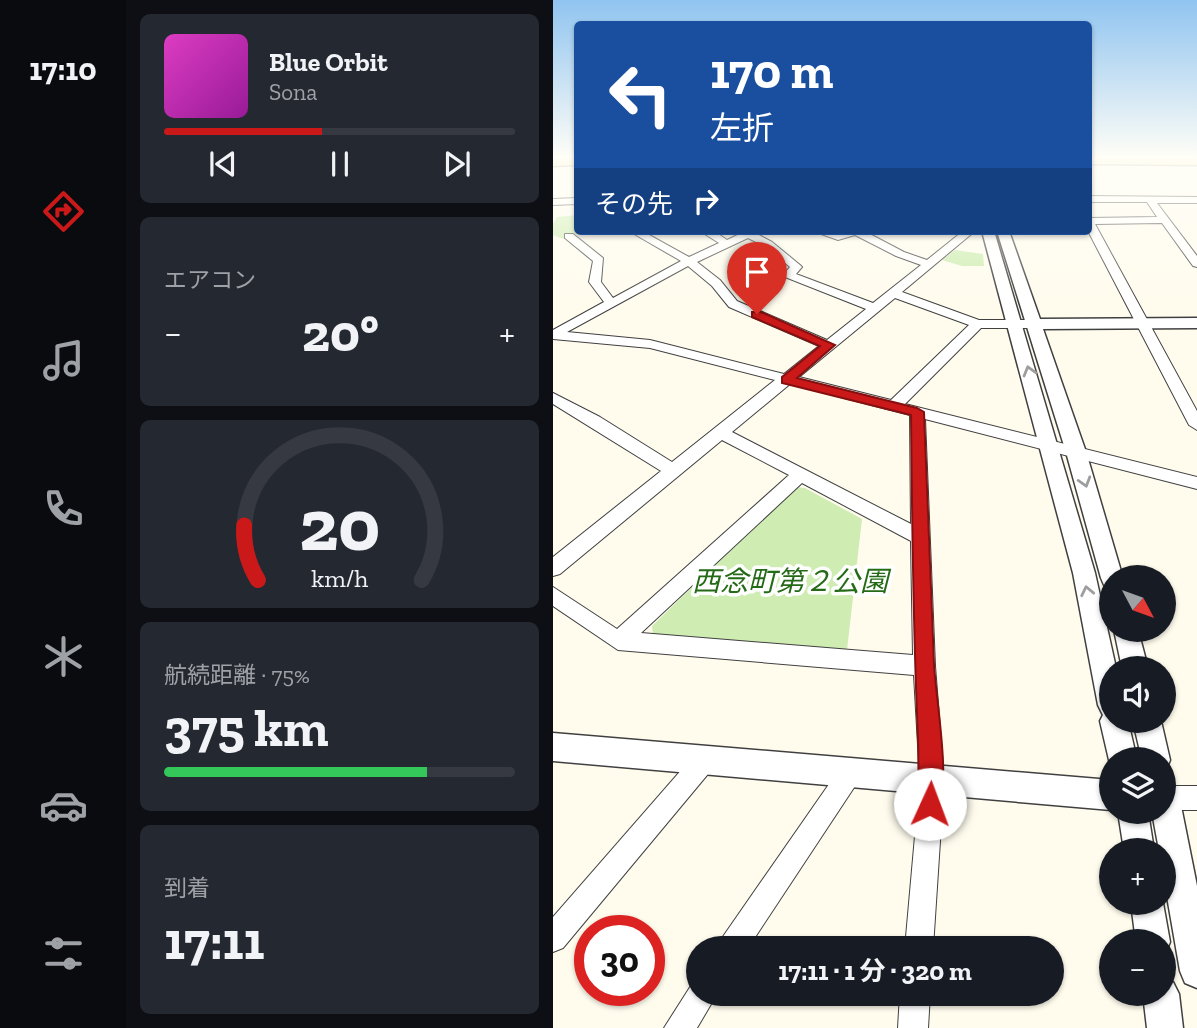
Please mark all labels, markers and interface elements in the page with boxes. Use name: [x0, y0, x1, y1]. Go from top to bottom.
text: 170 m: [710, 42, 833, 101]
text: Blue Orbit: [269, 46, 388, 78]
icon: left: [595, 49, 686, 140]
text: 17:10: [29, 50, 97, 88]
text: Sona: [269, 78, 317, 106]
text: 左折: [710, 109, 774, 147]
icon: previous: [204, 145, 242, 183]
icon: pause: [321, 145, 359, 183]
icon: next: [438, 145, 476, 183]
icon: right: [687, 182, 725, 220]
icon: directions: [39, 187, 88, 236]
text: その先: [595, 188, 673, 220]
pin: [727, 242, 787, 314]
icon: arrive: [738, 253, 776, 291]
text: エアコン: [164, 266, 256, 294]
text: 20°: [302, 302, 379, 364]
text: −: [164, 310, 182, 356]
text: +: [499, 310, 515, 356]
icon: music: [39, 336, 88, 385]
one-way arrow: [1022, 365, 1037, 377]
one-way arrow: [1076, 476, 1091, 488]
text: 20: [299, 481, 380, 569]
icon: phone: [39, 484, 88, 533]
text: km/h: [311, 563, 368, 593]
park label: 西念町第２公園: [692, 565, 892, 598]
north arrow: [1099, 565, 1176, 642]
map controls: [1099, 565, 1176, 1006]
one-way arrow: [1081, 585, 1096, 597]
icon: climate: [39, 632, 88, 681]
button: sound: [1099, 656, 1176, 733]
text: 航続距離 · 75%: [164, 661, 310, 689]
text: 375 km: [164, 697, 329, 759]
button: layers: [1099, 747, 1176, 824]
position arrow: [893, 767, 967, 841]
icon: car: [39, 781, 88, 830]
button: +: [1099, 838, 1176, 915]
text: 到着: [164, 874, 210, 902]
text: 17:11: [164, 910, 265, 972]
speed limit sign: 30: [574, 915, 665, 1006]
icon: filters: [39, 929, 88, 978]
button: −: [1099, 929, 1176, 1006]
text: 17:11 · 1 分 · 320 m: [778, 955, 972, 987]

